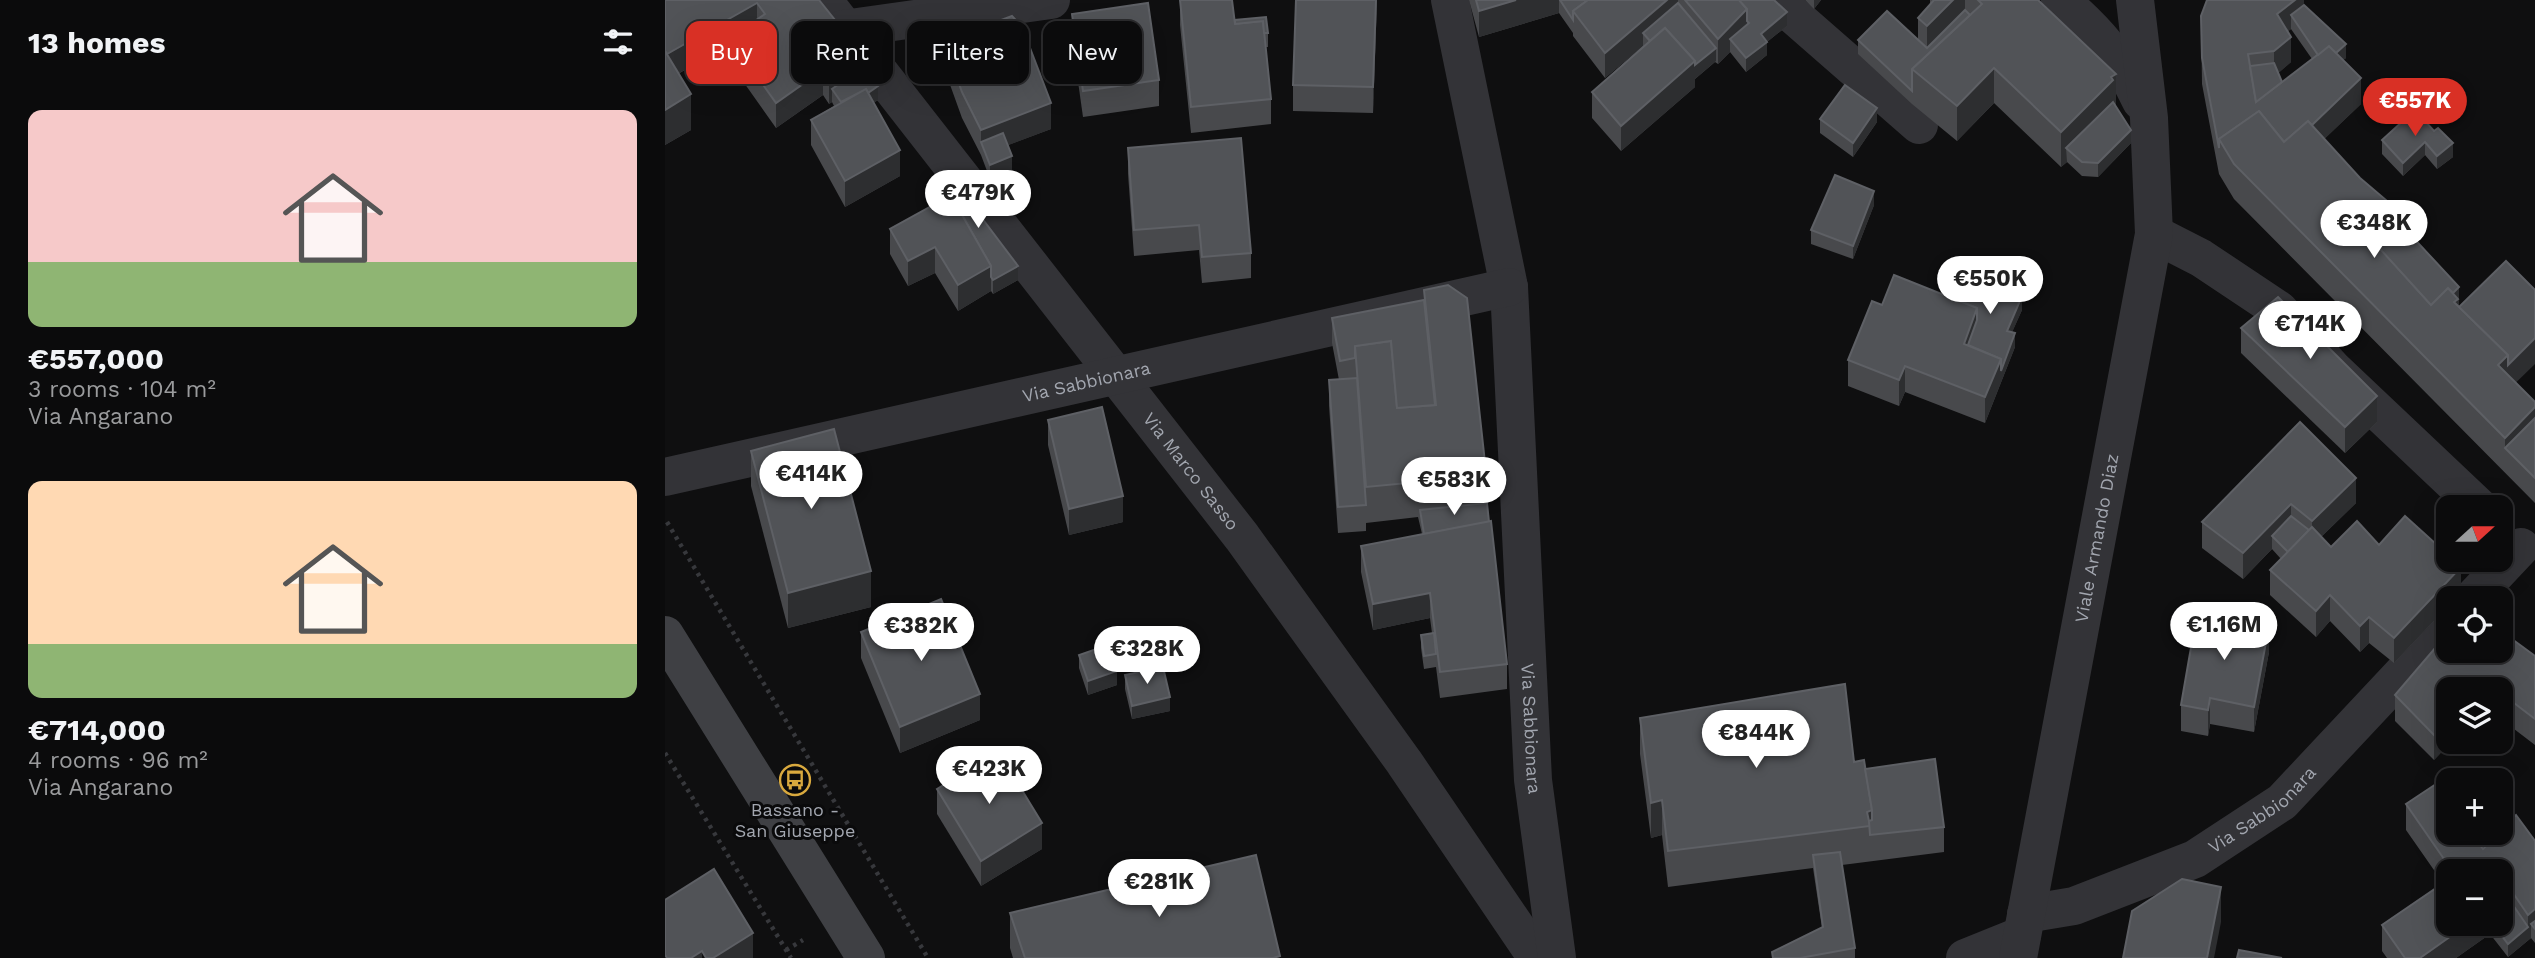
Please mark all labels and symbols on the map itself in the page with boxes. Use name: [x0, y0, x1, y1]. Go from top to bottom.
pin: €557K: [2366, 78, 2464, 138]
pin: €479K: [929, 170, 1027, 230]
pin: €348K: [2325, 201, 2423, 260]
pin: €550K: [1941, 256, 2039, 316]
pin: €714K: [2261, 302, 2359, 361]
street label: Via Sabbionara: [1020, 357, 1152, 406]
street label: Via Marco Sasso: [1139, 408, 1244, 534]
pin: €414K: [762, 452, 860, 511]
street label: Viale Armando Diaz: [2070, 452, 2122, 624]
pin: €583K: [1405, 458, 1503, 517]
north arrow: [2436, 495, 2513, 572]
pin: €1.16M: [2167, 602, 2281, 662]
pin: €382K: [872, 604, 970, 663]
pin: €328K: [1098, 626, 1196, 686]
street label: Via Sabbionara: [1517, 663, 1546, 795]
pin: €844K: [1707, 710, 1805, 770]
pin: €423K: [940, 746, 1038, 806]
street label: Via Sabbionara: [2204, 762, 2320, 857]
bus stop icon: Bassano - San Giuseppe: [778, 763, 812, 797]
place label: Bassano - San Giuseppe: [735, 799, 855, 841]
pin: €281K: [1110, 860, 1208, 919]

